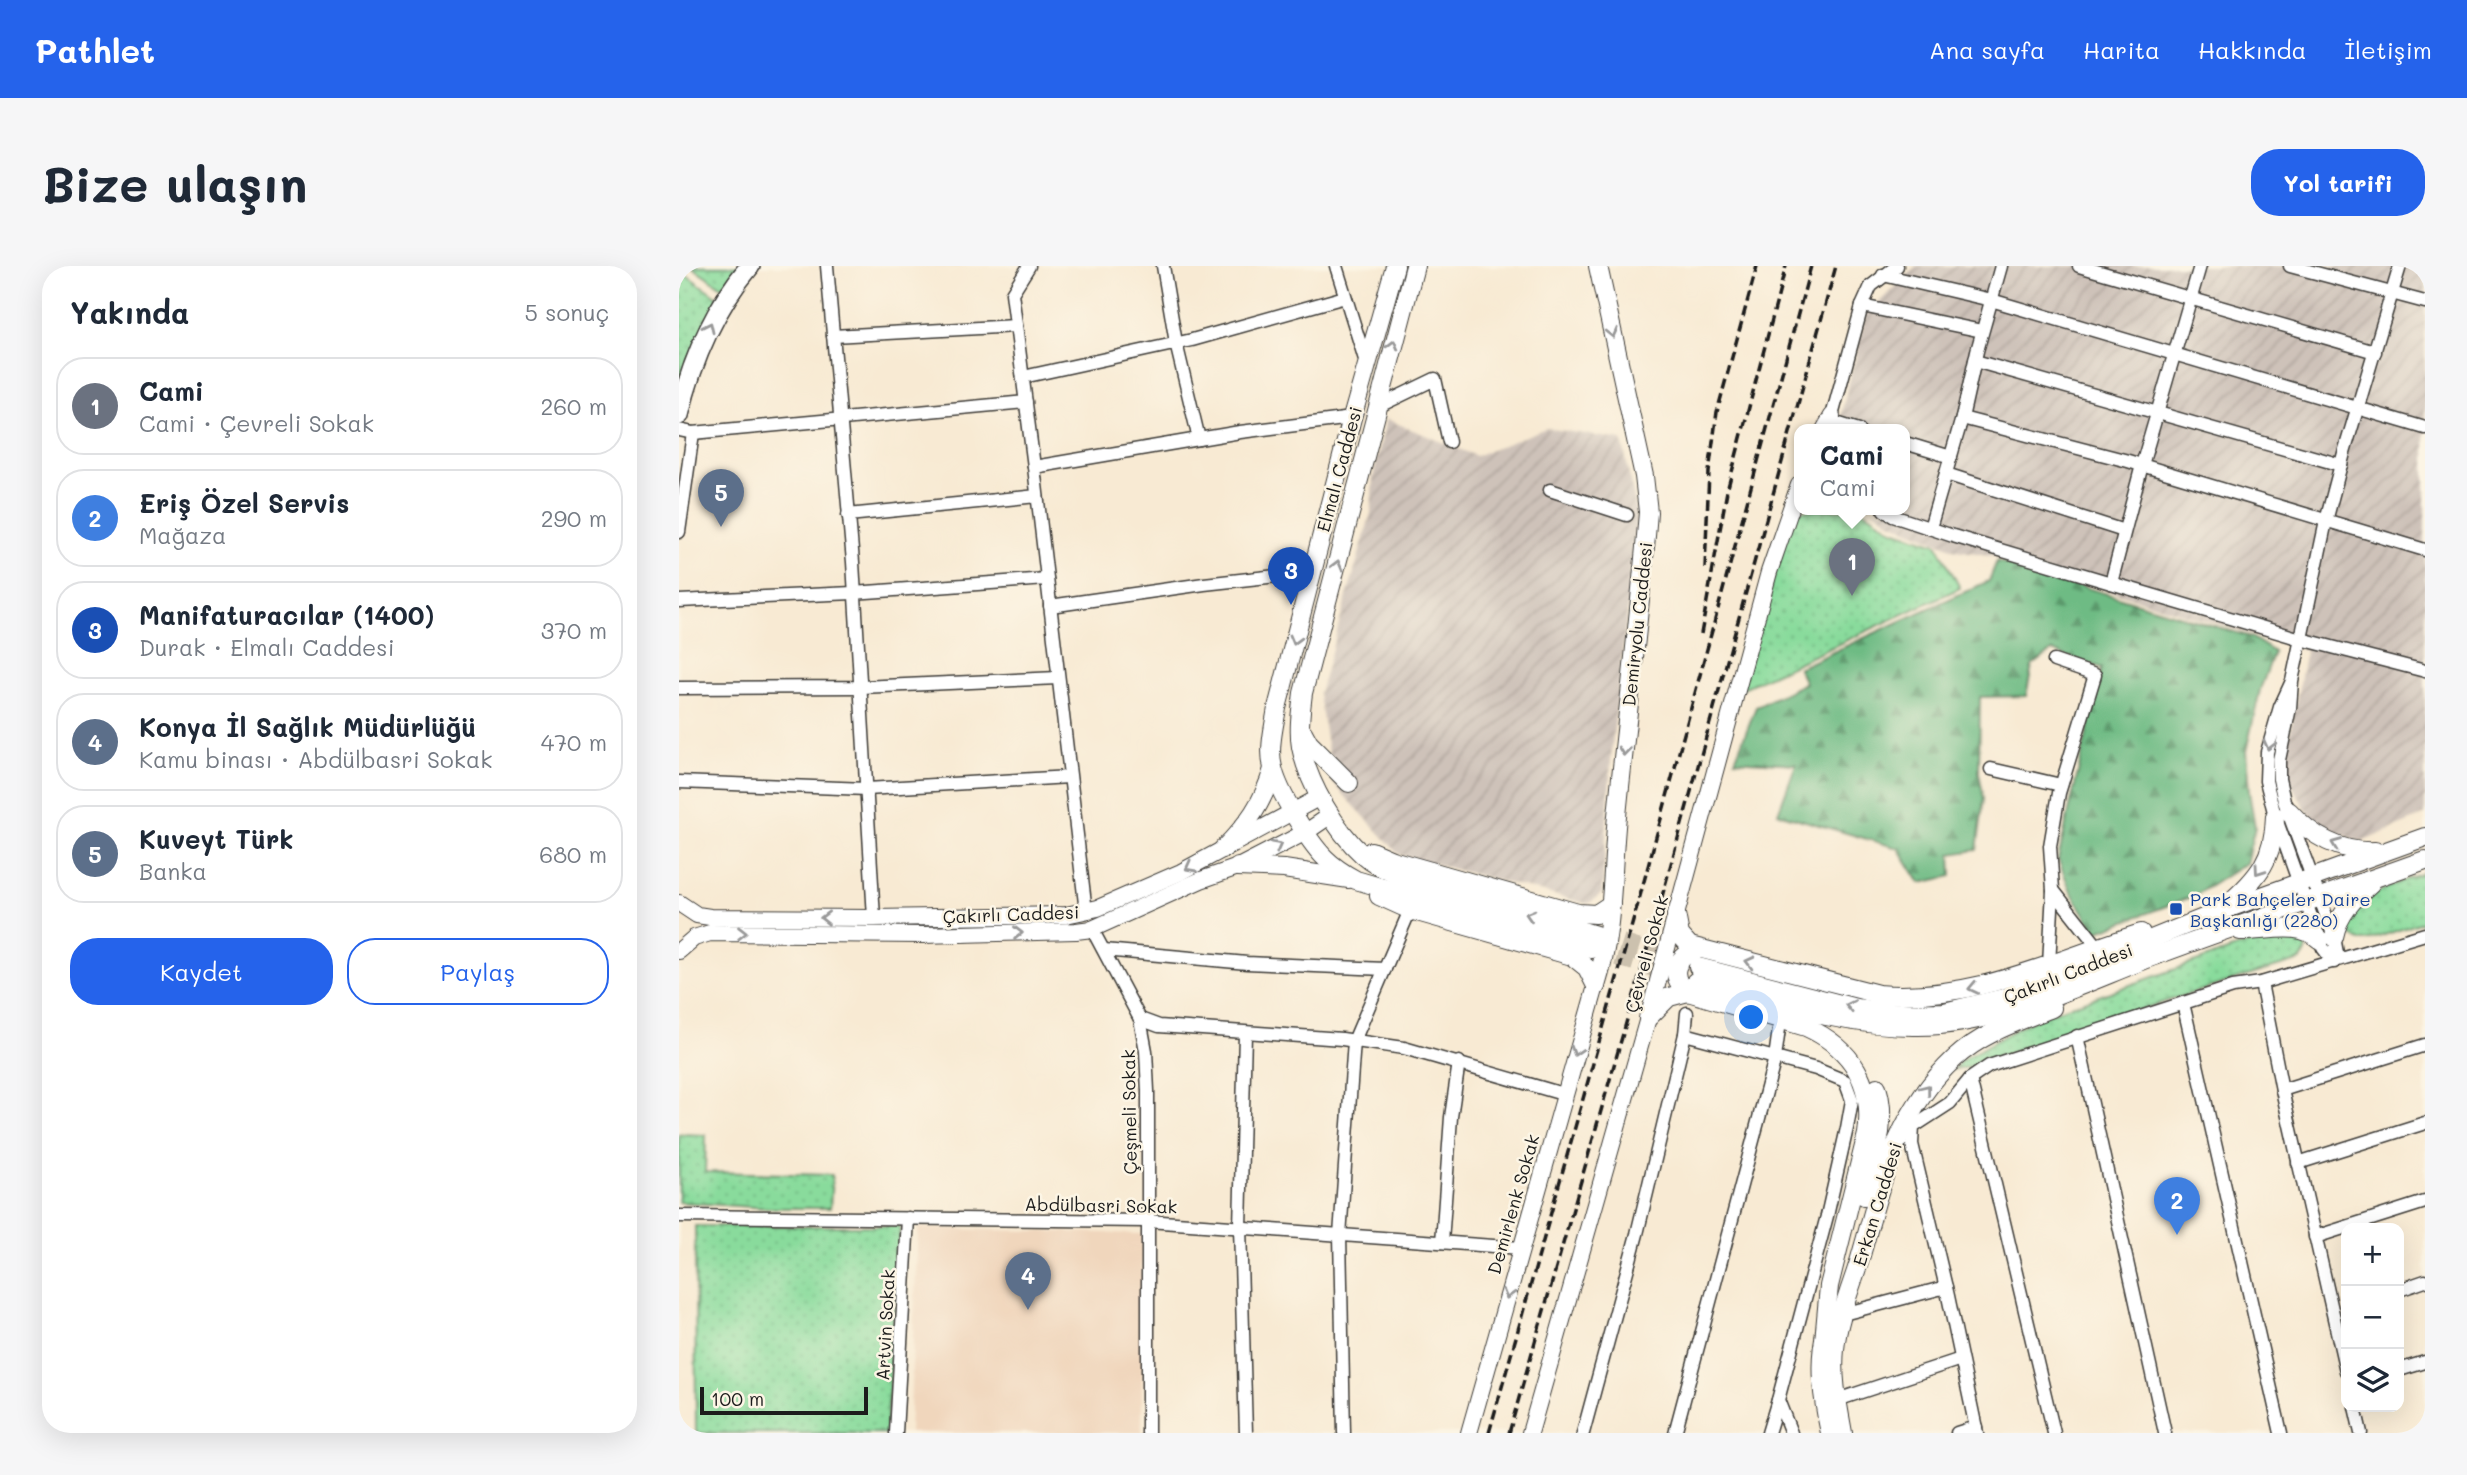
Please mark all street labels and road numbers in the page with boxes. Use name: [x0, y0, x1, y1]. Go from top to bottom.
street label: Elmalı Caddesi: [1311, 404, 1367, 534]
street label: Demiryolu Caddesi: [1616, 541, 1658, 707]
street label: Çevreli Sokak: [1619, 893, 1673, 1015]
street label: Çakırlı Caddesi: [942, 900, 1080, 928]
street label: Çakırlı Caddesi: [2000, 937, 2136, 1009]
street label: Çeşmeli Sokak: [1116, 1049, 1142, 1175]
street label: Demirlenk Sokak: [1482, 1131, 1544, 1277]
street label: Erkan Caddesi: [1847, 1139, 1907, 1269]
street label: Abdülbasri Sokak: [1025, 1192, 1177, 1218]
street label: Artvin Sokak: [870, 1269, 900, 1381]

